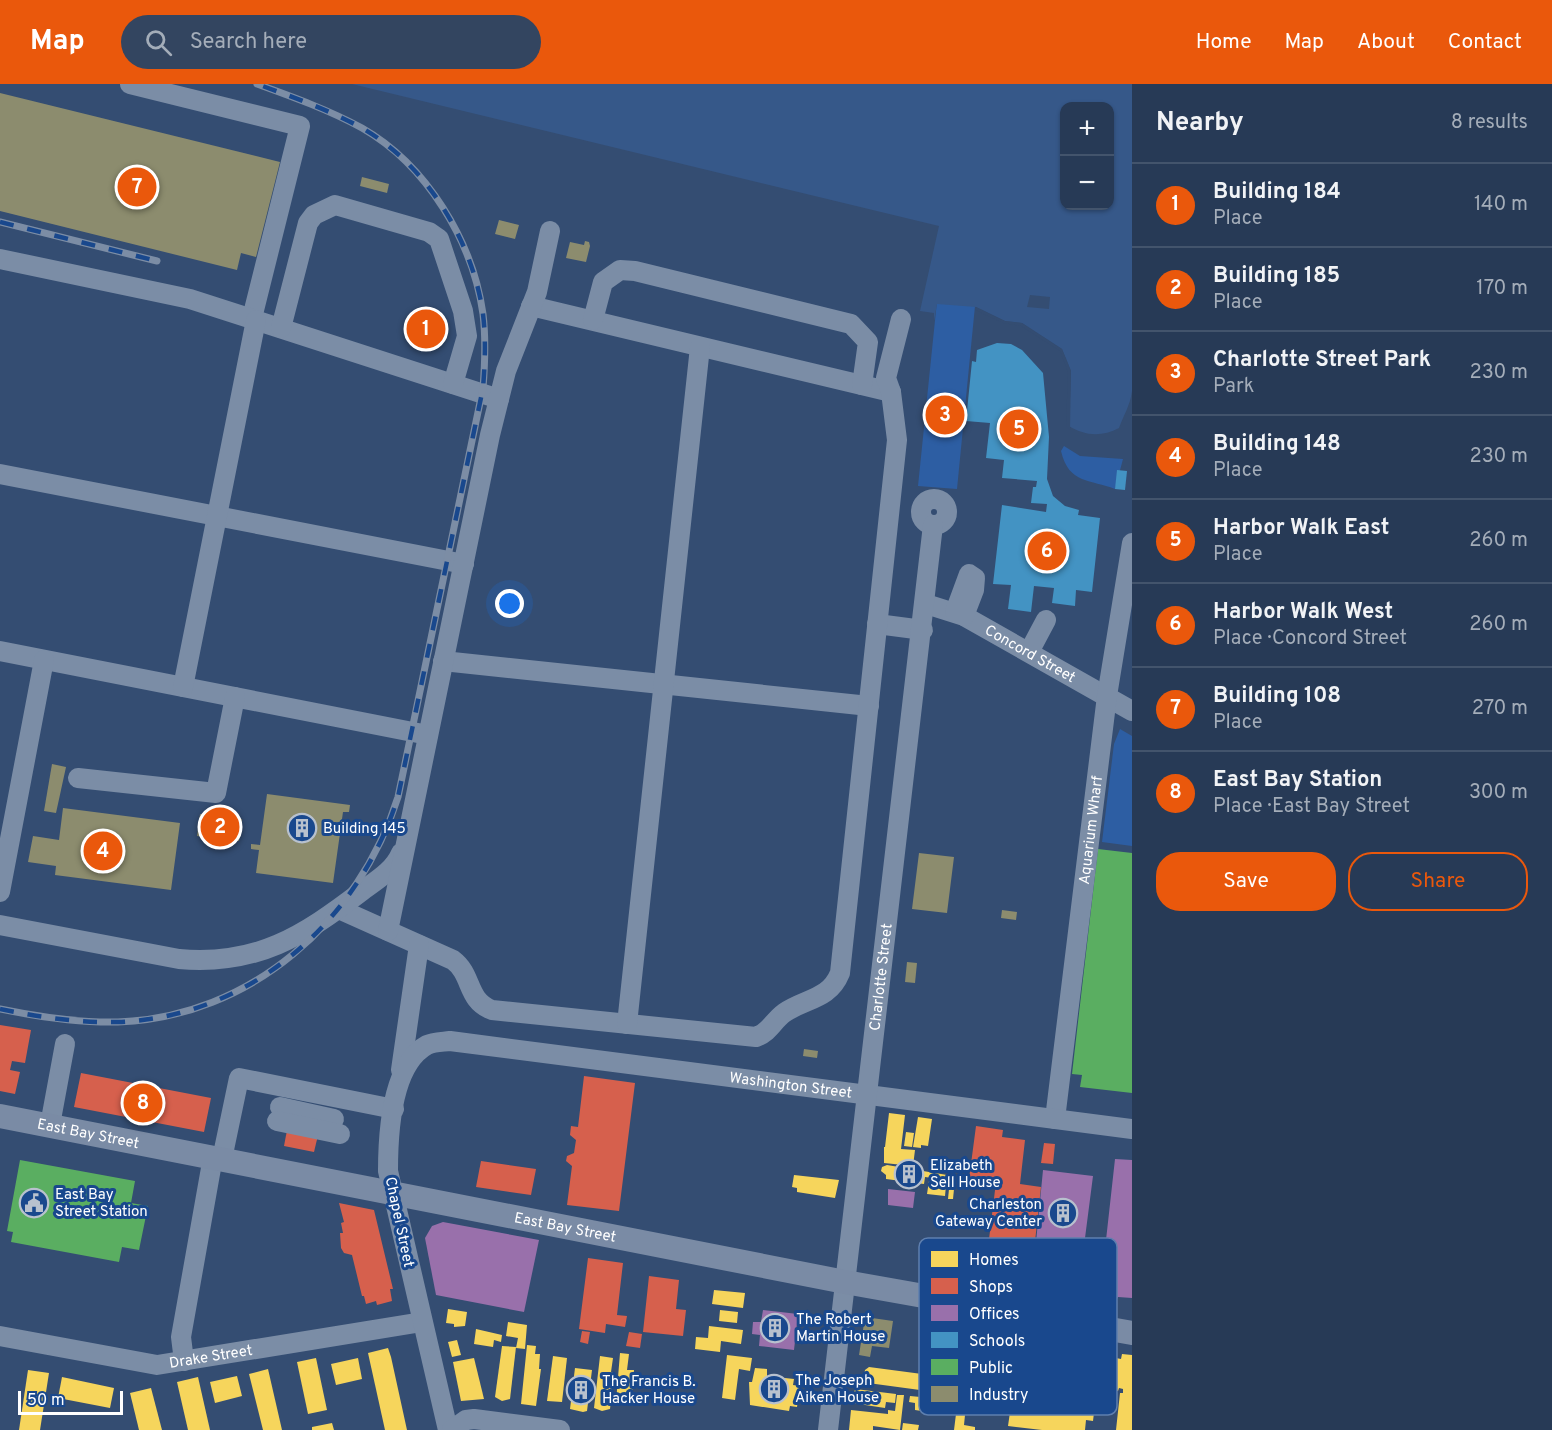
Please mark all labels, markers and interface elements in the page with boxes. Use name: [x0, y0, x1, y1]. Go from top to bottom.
search box: [121, 15, 541, 69]
text: Map: [30, 24, 85, 60]
icon: search: [142, 26, 175, 59]
text: Search here: [190, 29, 307, 56]
text: Home: [1196, 29, 1252, 56]
text: Map: [1285, 29, 1324, 56]
text: About: [1357, 29, 1415, 56]
text: Contact: [1448, 29, 1522, 56]
map controls: [1060, 102, 1114, 210]
button: +: [1060, 102, 1114, 156]
text: Nearby: [1156, 107, 1244, 140]
text: 8 results: [1451, 110, 1528, 136]
button: −: [1060, 156, 1114, 210]
pin: 7: [118, 164, 156, 210]
text: Building 184: [1213, 179, 1341, 206]
text: 1: [1172, 192, 1180, 218]
text: 140 m: [1474, 192, 1528, 218]
text: Place: [1213, 206, 1263, 232]
text: Building 185: [1213, 263, 1340, 290]
text: 2: [1169, 276, 1182, 302]
text: 170 m: [1476, 276, 1528, 302]
text: Place: [1213, 290, 1263, 316]
pin: 1: [406, 306, 446, 352]
text: Charlotte Street Park: [1213, 347, 1431, 374]
text: 3: [1170, 360, 1182, 386]
text: 230 m: [1469, 360, 1528, 386]
text: Park: [1213, 374, 1254, 400]
pin: 3: [926, 392, 964, 438]
pin: 5: [1000, 406, 1038, 452]
text: Building 148: [1213, 431, 1341, 458]
text: 4: [1169, 444, 1182, 470]
text: 230 m: [1469, 444, 1528, 470]
text: Place: [1213, 458, 1263, 484]
text: Harbor Walk East: [1213, 515, 1389, 542]
pin: 6: [1028, 528, 1066, 574]
text: 5: [1169, 528, 1182, 554]
text: 260 m: [1469, 528, 1528, 554]
text: Place: [1213, 542, 1263, 568]
your location: [495, 589, 524, 618]
text: Harbor Walk West: [1213, 599, 1393, 626]
text: 6: [1169, 612, 1182, 638]
text: 260 m: [1469, 612, 1528, 638]
street label: Concord Street: [981, 622, 1078, 688]
text: Place · Concord Street: [1213, 626, 1407, 652]
text: Building 108: [1213, 683, 1341, 710]
text: 7: [1170, 696, 1181, 722]
text: 270 m: [1472, 696, 1528, 722]
text: Place: [1213, 710, 1263, 736]
text: East Bay Station: [1213, 767, 1382, 794]
street label: Aquarium Wharf: [1076, 775, 1108, 886]
text: 8: [1169, 780, 1182, 806]
text: 300 m: [1469, 780, 1528, 806]
text: Place · East Bay Street: [1213, 794, 1410, 820]
pin: 2: [200, 804, 240, 850]
building icon: Building 145: [286, 812, 318, 844]
place label: Building 145: [323, 820, 406, 839]
pin: 4: [84, 828, 122, 873]
button: Save: [1156, 852, 1336, 911]
button: Share: [1348, 852, 1528, 911]
street label: Charlotte Street: [866, 922, 898, 1032]
street label: Washington Street: [728, 1069, 853, 1104]
pin: 8: [124, 1080, 162, 1126]
street label: East Bay Street: [35, 1116, 141, 1154]
place label: Elizabeth Sell House: [930, 1157, 1000, 1193]
building icon: Elizabeth Sell House: [893, 1158, 925, 1190]
street label: Chapel Street: [380, 1175, 417, 1269]
place label: East Bay Street Station: [55, 1186, 148, 1222]
public building icon: East Bay Street Station: [18, 1187, 50, 1219]
place label: Charleston Gateway Center: [935, 1196, 1042, 1232]
building icon: Charleston Gateway Center: [1047, 1197, 1079, 1229]
street label: East Bay Street: [512, 1209, 618, 1248]
legend: [919, 1238, 1117, 1415]
text: Homes: [969, 1251, 1019, 1271]
text: Shops: [969, 1278, 1013, 1298]
text: Offices: [969, 1305, 1020, 1325]
place label: The Robert Martin House: [796, 1311, 885, 1347]
building icon: The Robert Martin House: [759, 1312, 791, 1344]
text: Schools: [969, 1332, 1025, 1352]
street label: Drake Street: [168, 1342, 254, 1374]
text: Public: [969, 1359, 1013, 1379]
place label: The Joseph Aiken House: [795, 1372, 879, 1408]
place label: The Francis B. Hacker House: [602, 1373, 696, 1409]
building icon: The Joseph Aiken House: [758, 1373, 790, 1405]
building icon: The Francis B. Hacker House: [565, 1374, 597, 1406]
text: Industry: [969, 1386, 1028, 1406]
scale bar: [18, 1388, 123, 1416]
text: 50 m: [27, 1391, 65, 1411]

